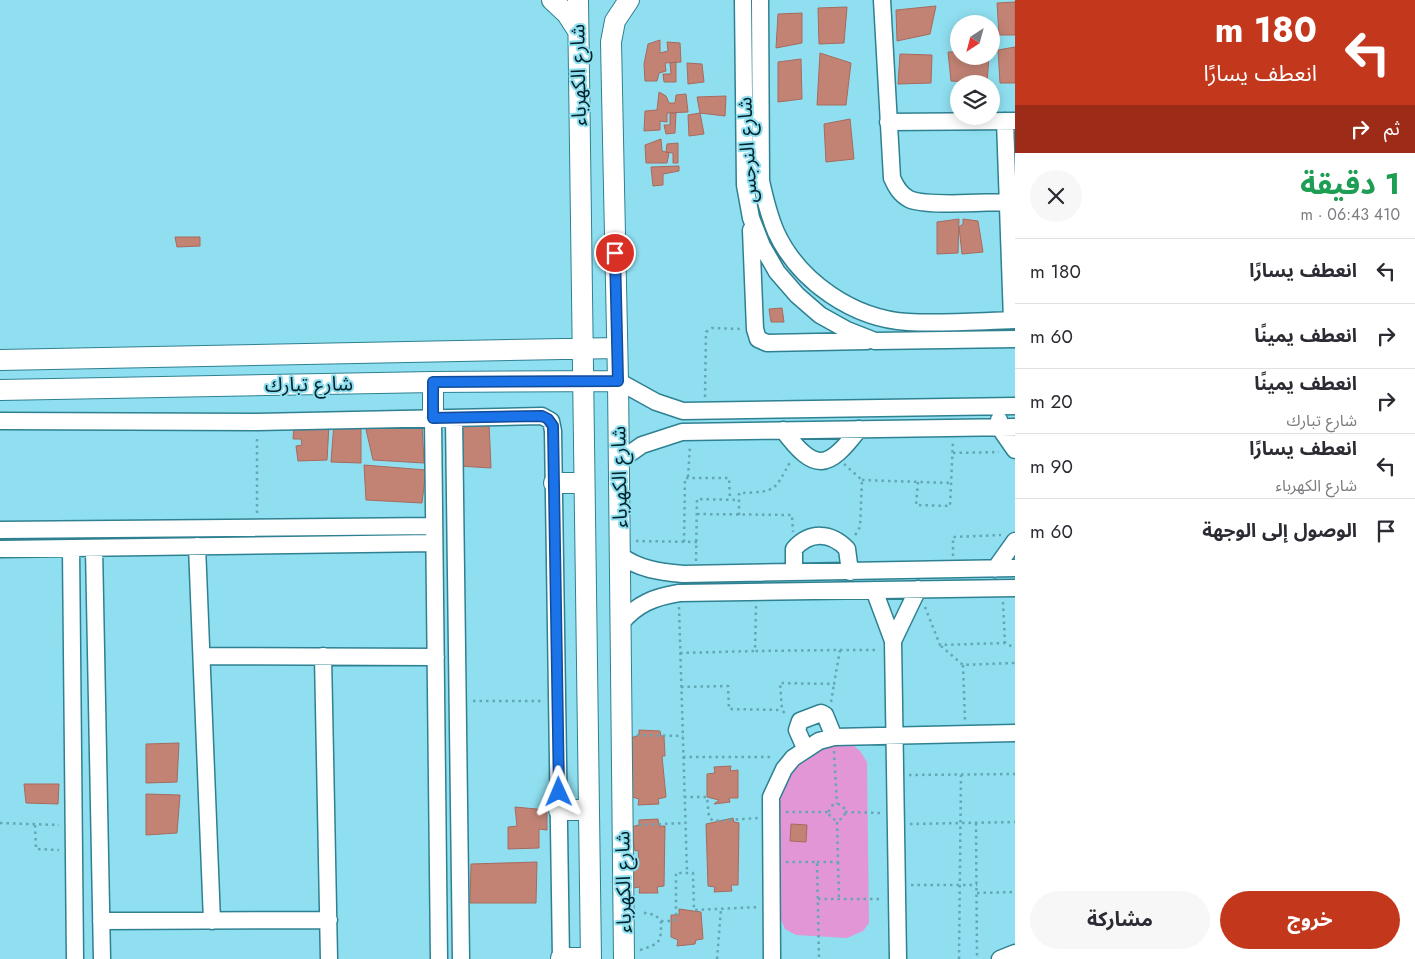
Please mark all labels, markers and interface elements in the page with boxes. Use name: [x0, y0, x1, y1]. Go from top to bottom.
text: 180 m: [1215, 5, 1317, 55]
north arrow: [950, 15, 1000, 65]
map controls: [950, 15, 1000, 125]
icon: left: [1335, 20, 1400, 85]
street label: شارع الكهرباء: [563, 24, 594, 126]
text: انعطف يسارًا: [1204, 57, 1317, 89]
button: layers: [950, 75, 1000, 125]
street label: شارع النرجس: [730, 96, 765, 204]
icon: right: [1346, 115, 1374, 143]
text: ثم: [1384, 115, 1400, 142]
text: 1 دقيقة: [1300, 162, 1400, 205]
button: close: [1030, 170, 1082, 222]
text: 410 m · 06:43: [1300, 203, 1400, 226]
pin: [594, 232, 636, 274]
icon: arrive: [601, 239, 629, 267]
text: انعطف يسارًا: [1249, 257, 1357, 284]
icon: left: [1372, 257, 1400, 285]
text: 180 m: [1030, 258, 1081, 285]
text: انعطف يمينًا: [1254, 322, 1357, 349]
icon: right: [1372, 322, 1400, 350]
text: 60 m: [1030, 323, 1073, 350]
street label: شارع تبارك: [265, 369, 353, 400]
text: انعطف يمينًا: [1254, 370, 1357, 397]
icon: right: [1372, 387, 1400, 415]
text: 20 m: [1030, 388, 1073, 415]
text: شارع تبارك: [1287, 409, 1357, 432]
street label: شارع الكهرباء: [604, 426, 635, 528]
text: انعطف يسارًا: [1249, 435, 1357, 462]
icon: left: [1372, 452, 1400, 480]
text: 90 m: [1030, 453, 1073, 480]
text: شارع الكهرباء: [1275, 474, 1357, 497]
text: الوصول إلى الوجهة: [1202, 517, 1357, 544]
icon: arrive: [1372, 517, 1400, 545]
text: 60 m: [1030, 518, 1073, 545]
position arrow: [532, 765, 584, 817]
street label: شارع الكهرباء: [608, 831, 639, 933]
button: مشاركة: [1030, 891, 1210, 949]
button: خروج: [1220, 891, 1400, 949]

